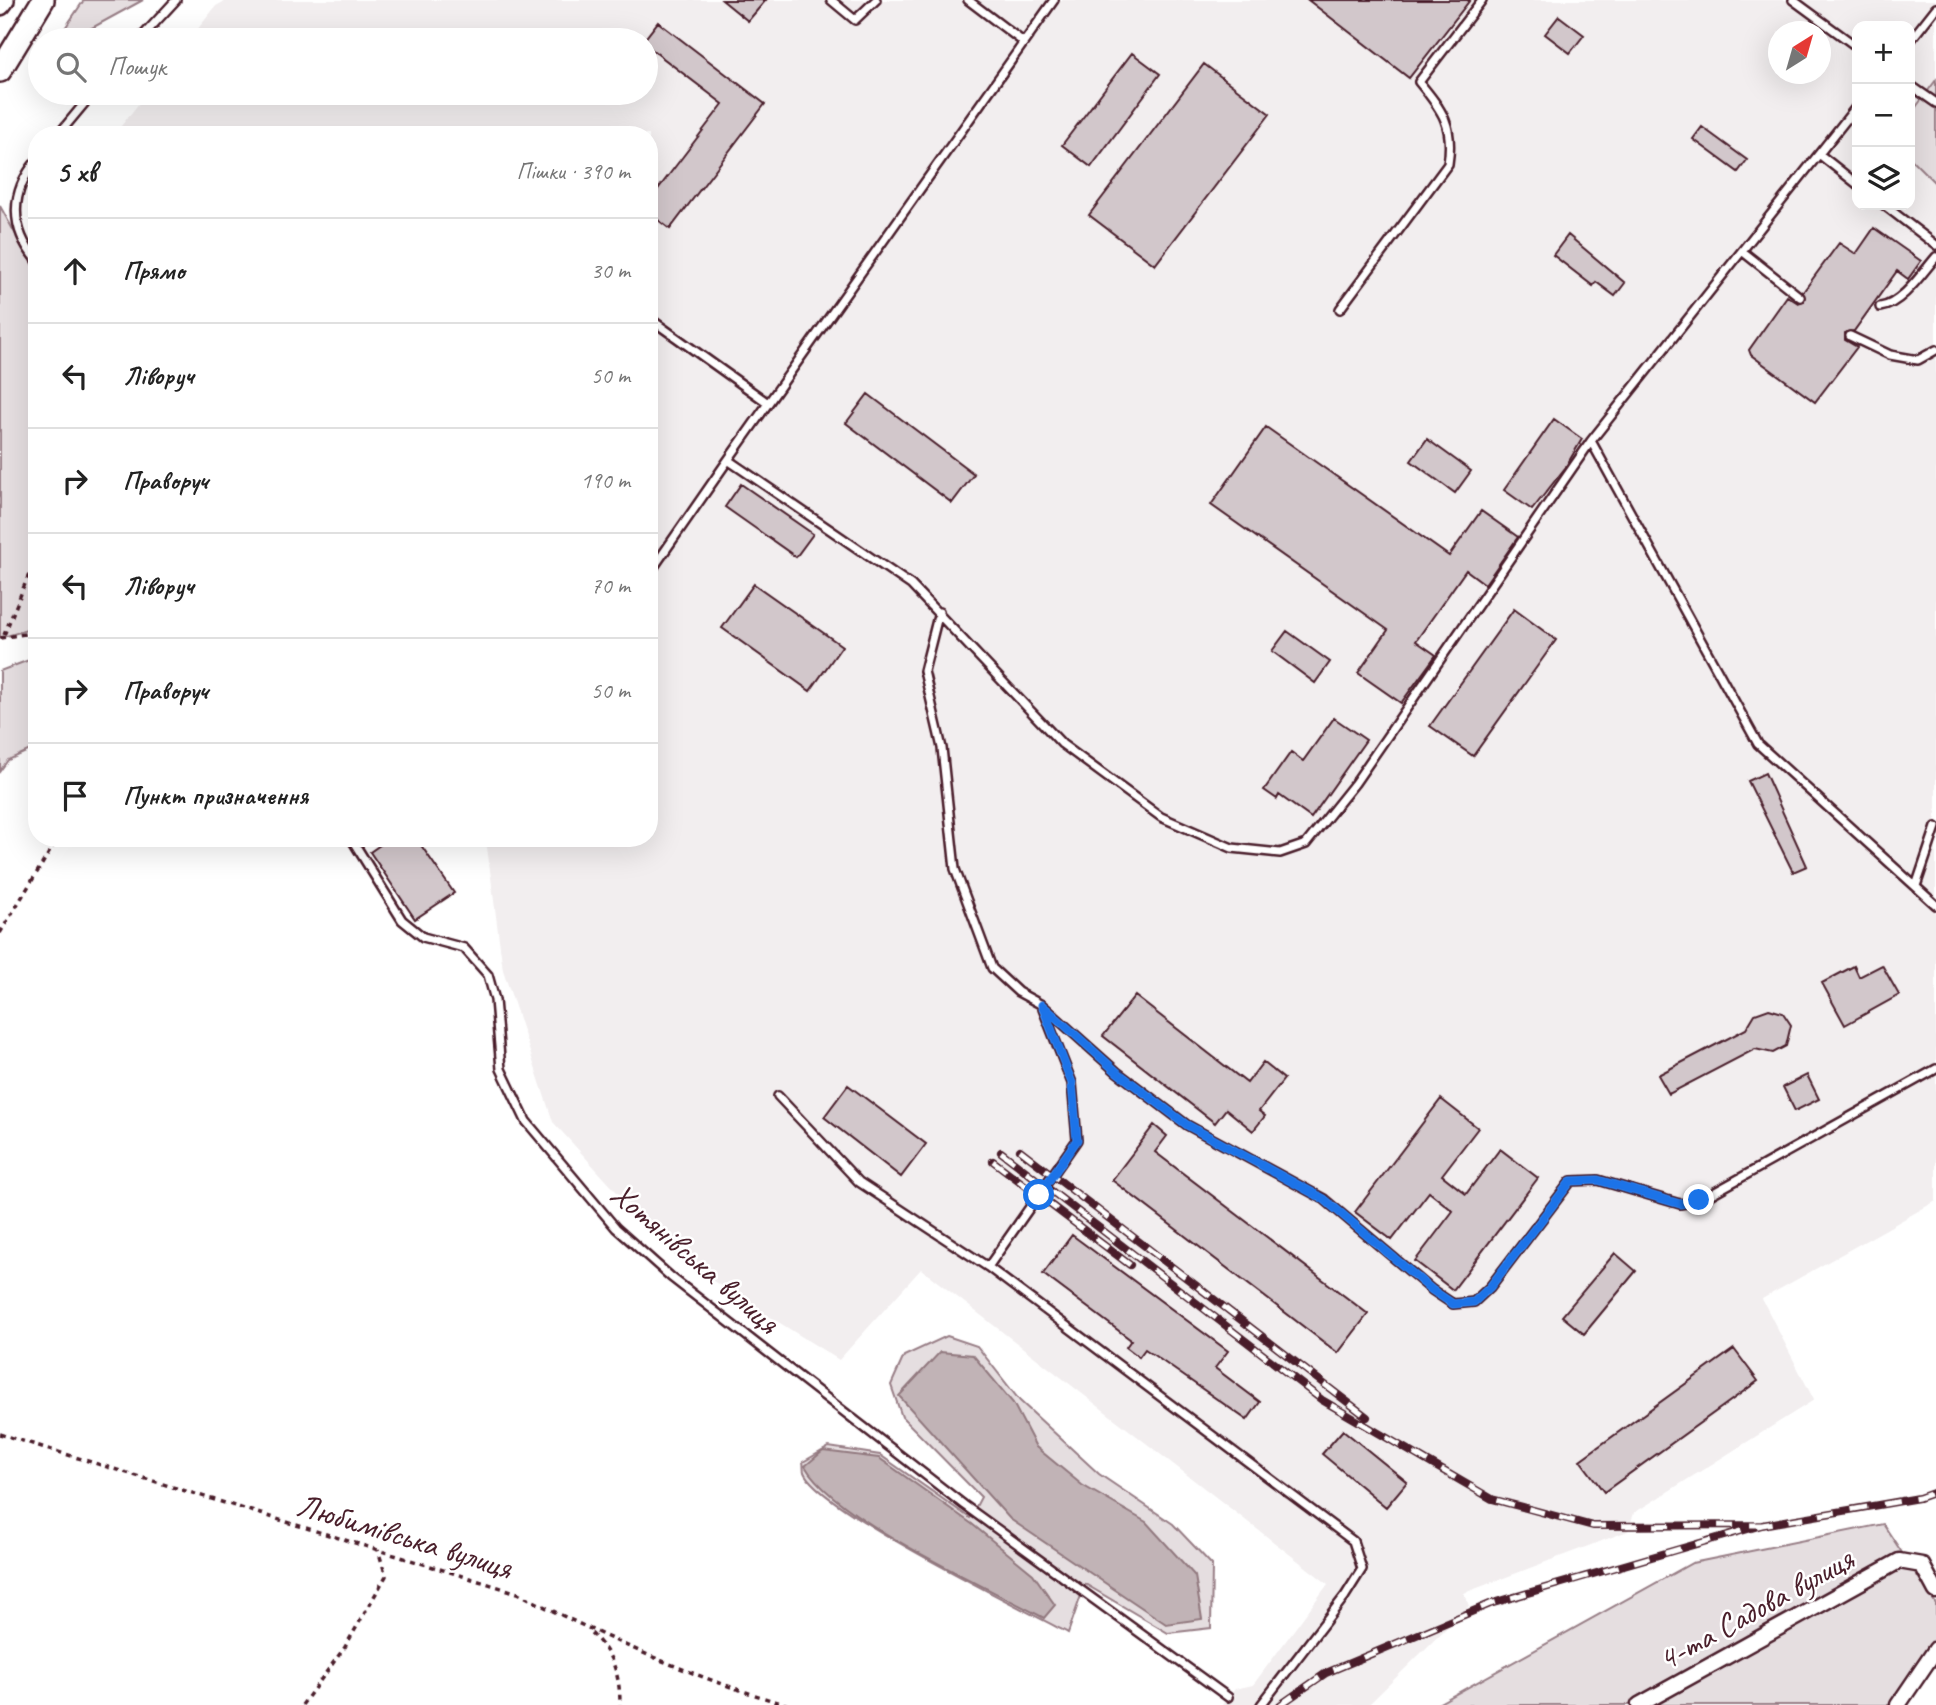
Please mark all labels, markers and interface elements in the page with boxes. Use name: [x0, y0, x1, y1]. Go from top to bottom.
north arrow: [1768, 21, 1831, 84]
map controls: [1852, 21, 1915, 210]
button: +: [1852, 21, 1915, 84]
search box: [28, 28, 658, 105]
icon: search: [52, 48, 90, 86]
text: Пошук: [108, 50, 166, 83]
button: −: [1852, 84, 1915, 147]
button: layers: [1852, 147, 1915, 210]
text: 5 хв: [56, 153, 96, 191]
text: Пішки · 390 m: [516, 157, 630, 186]
icon: ahead: [56, 252, 94, 290]
text: Прямо: [123, 254, 185, 287]
text: 30 m: [591, 256, 630, 285]
icon: left: [56, 357, 94, 395]
text: Ліворуч: [123, 359, 194, 392]
text: 50 m: [591, 361, 630, 390]
icon: right: [56, 462, 94, 500]
text: Праворуч: [123, 464, 208, 497]
text: 190 m: [581, 466, 630, 495]
icon: left: [56, 567, 94, 605]
text: Ліворуч: [123, 569, 194, 602]
text: 70 m: [591, 571, 630, 600]
icon: right: [56, 672, 94, 710]
text: Праворуч: [123, 674, 208, 707]
text: 50 m: [591, 676, 630, 705]
icon: arrive: [56, 777, 94, 815]
text: Пункт призначення: [123, 779, 308, 812]
street label: Хотянівська вулиця: [602, 1173, 789, 1343]
route start: [1023, 1179, 1054, 1210]
route end: [1683, 1184, 1714, 1215]
street label: Любимівська вулиця: [292, 1483, 518, 1589]
street label: 4-та Садова вулиця: [1650, 1537, 1862, 1680]

